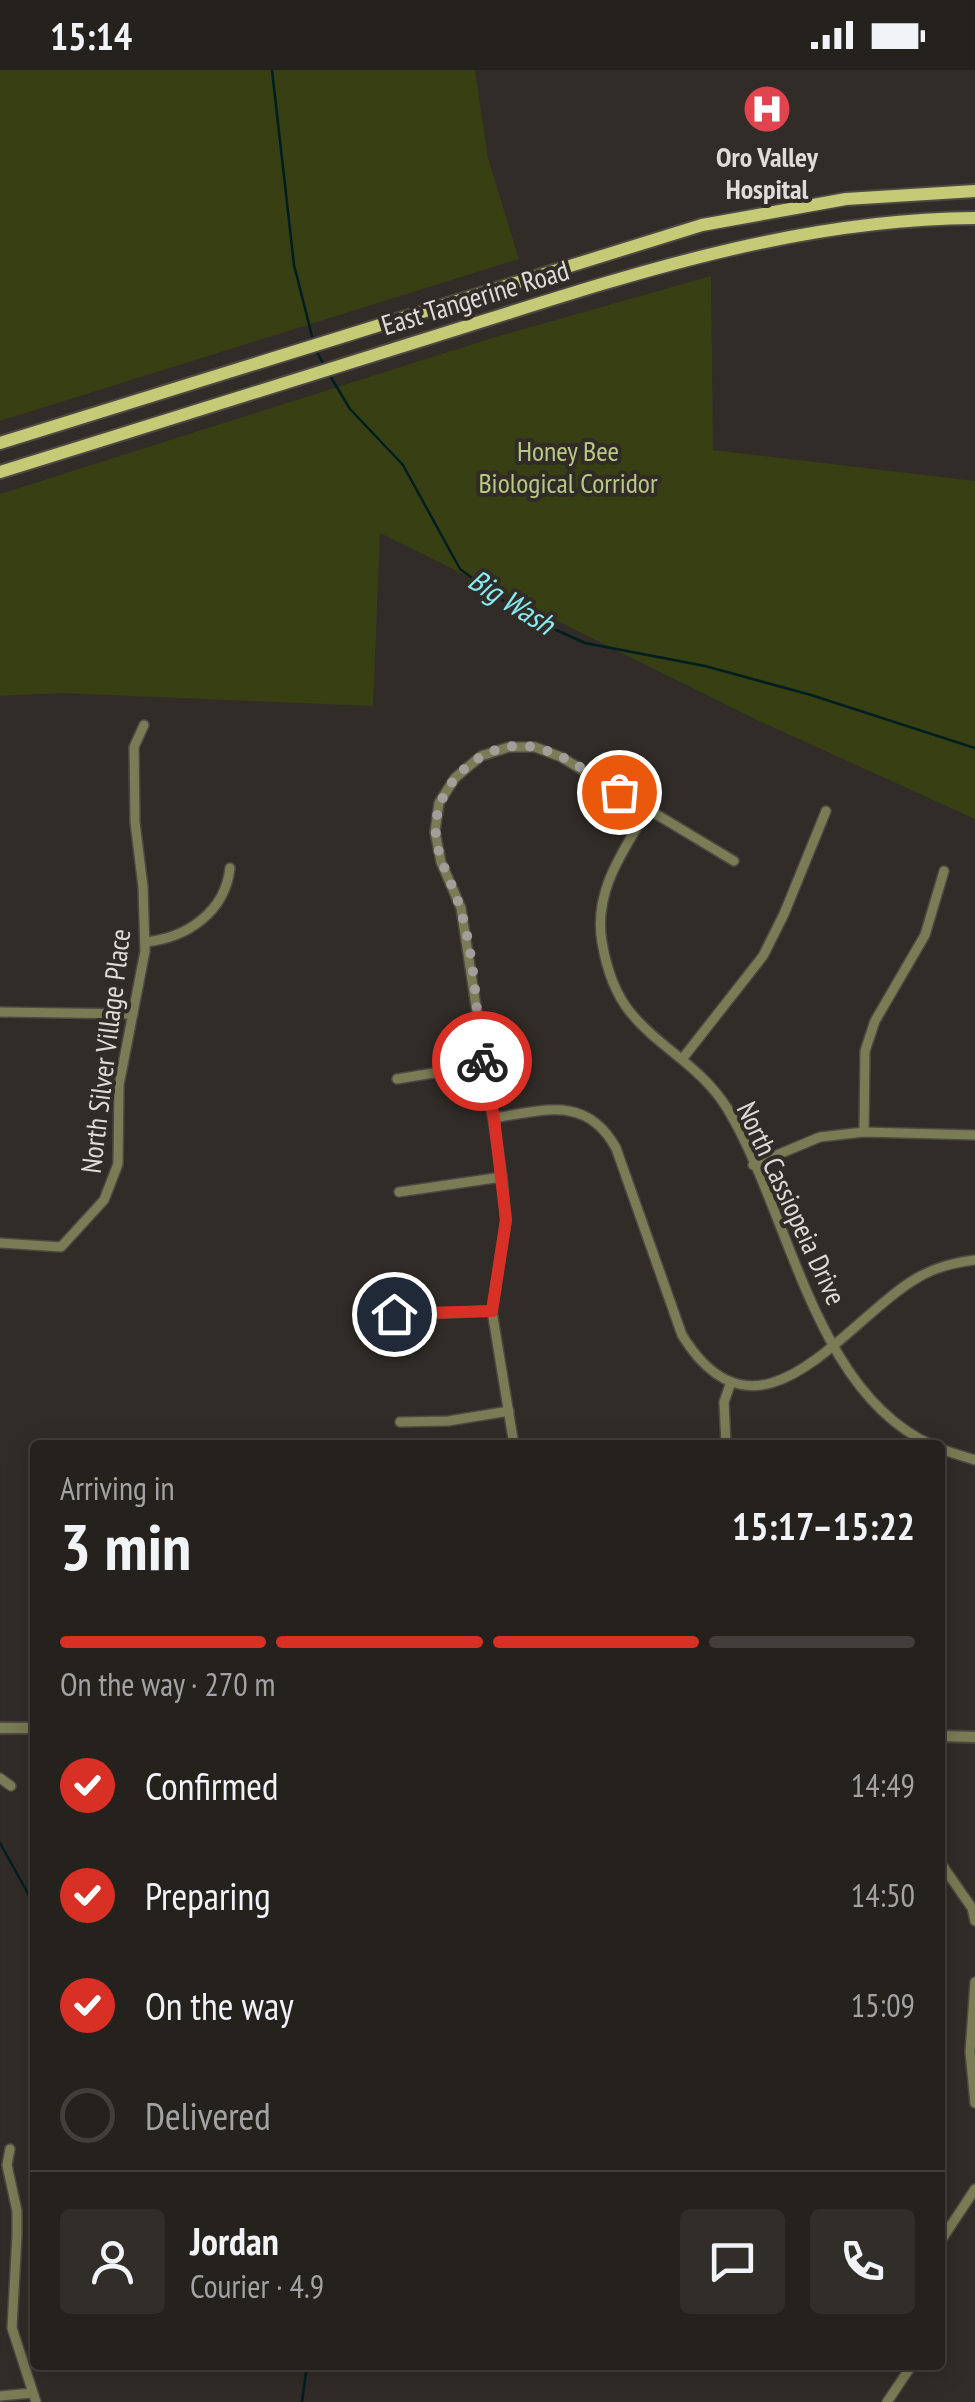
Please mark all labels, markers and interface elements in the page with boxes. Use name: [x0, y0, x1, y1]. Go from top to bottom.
text: 15:14: [50, 11, 132, 60]
hospital icon: Oro Valley Hospital: [741, 83, 793, 135]
place label: Oro Valley Hospital: [716, 138, 819, 207]
street label: East Tangerine Road: [377, 251, 573, 343]
park label: Honey Bee Biological Corridor: [478, 432, 658, 501]
water label: Big Wash: [462, 560, 564, 643]
pin: [577, 750, 662, 835]
icon: bag: [592, 765, 647, 820]
street label: North Silver Village Place: [72, 927, 138, 1175]
courier: [432, 1011, 532, 1111]
icon: bike: [455, 1034, 510, 1089]
street label: North Cassiopeia Drive: [729, 1095, 855, 1311]
pin: [352, 1272, 437, 1357]
icon: home: [367, 1287, 422, 1342]
text: Arriving in: [60, 1467, 175, 1509]
text: 15:17–15:22: [732, 1501, 915, 1550]
text: 3 min: [60, 1504, 191, 1588]
text: On the way · 270 m: [60, 1663, 275, 1705]
icon: check: [60, 1758, 115, 1813]
text: Confirmed: [145, 1761, 278, 1810]
text: 14:49: [851, 1764, 915, 1806]
icon: check: [60, 1868, 115, 1923]
text: Preparing: [145, 1871, 271, 1920]
text: 14:50: [851, 1874, 915, 1916]
icon: check: [60, 1978, 115, 2033]
text: On the way: [145, 1981, 293, 2030]
text: 15:09: [851, 1984, 915, 2026]
text: Delivered: [145, 2091, 271, 2140]
button: person: [60, 2209, 165, 2314]
button: chat: [680, 2209, 785, 2314]
button: phone: [810, 2209, 915, 2314]
text: Jordan: [190, 2216, 279, 2265]
text: Courier · 4.9: [190, 2265, 324, 2307]

